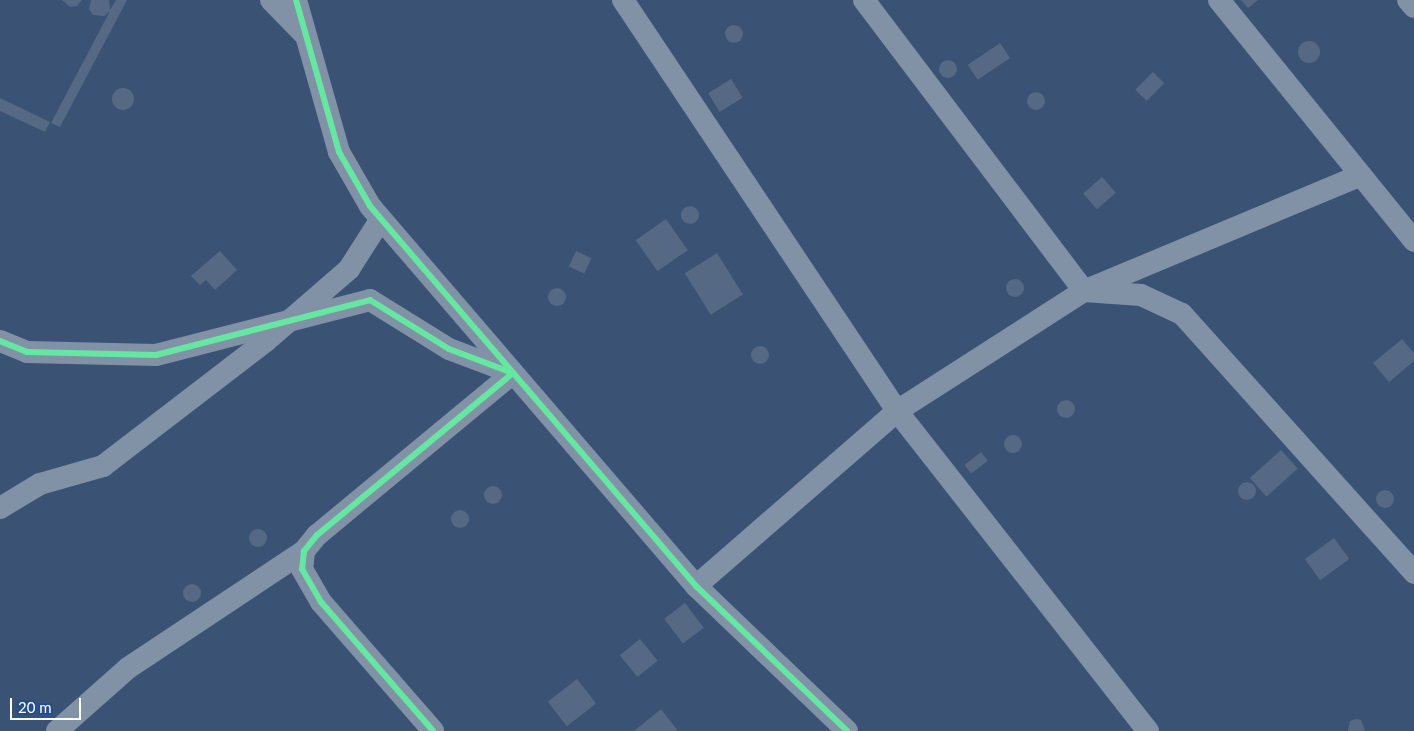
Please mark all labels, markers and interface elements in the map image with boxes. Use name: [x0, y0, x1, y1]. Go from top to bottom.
scale bar: [12, 688, 84, 720]
text: 20 m: [18, 698, 52, 716]

